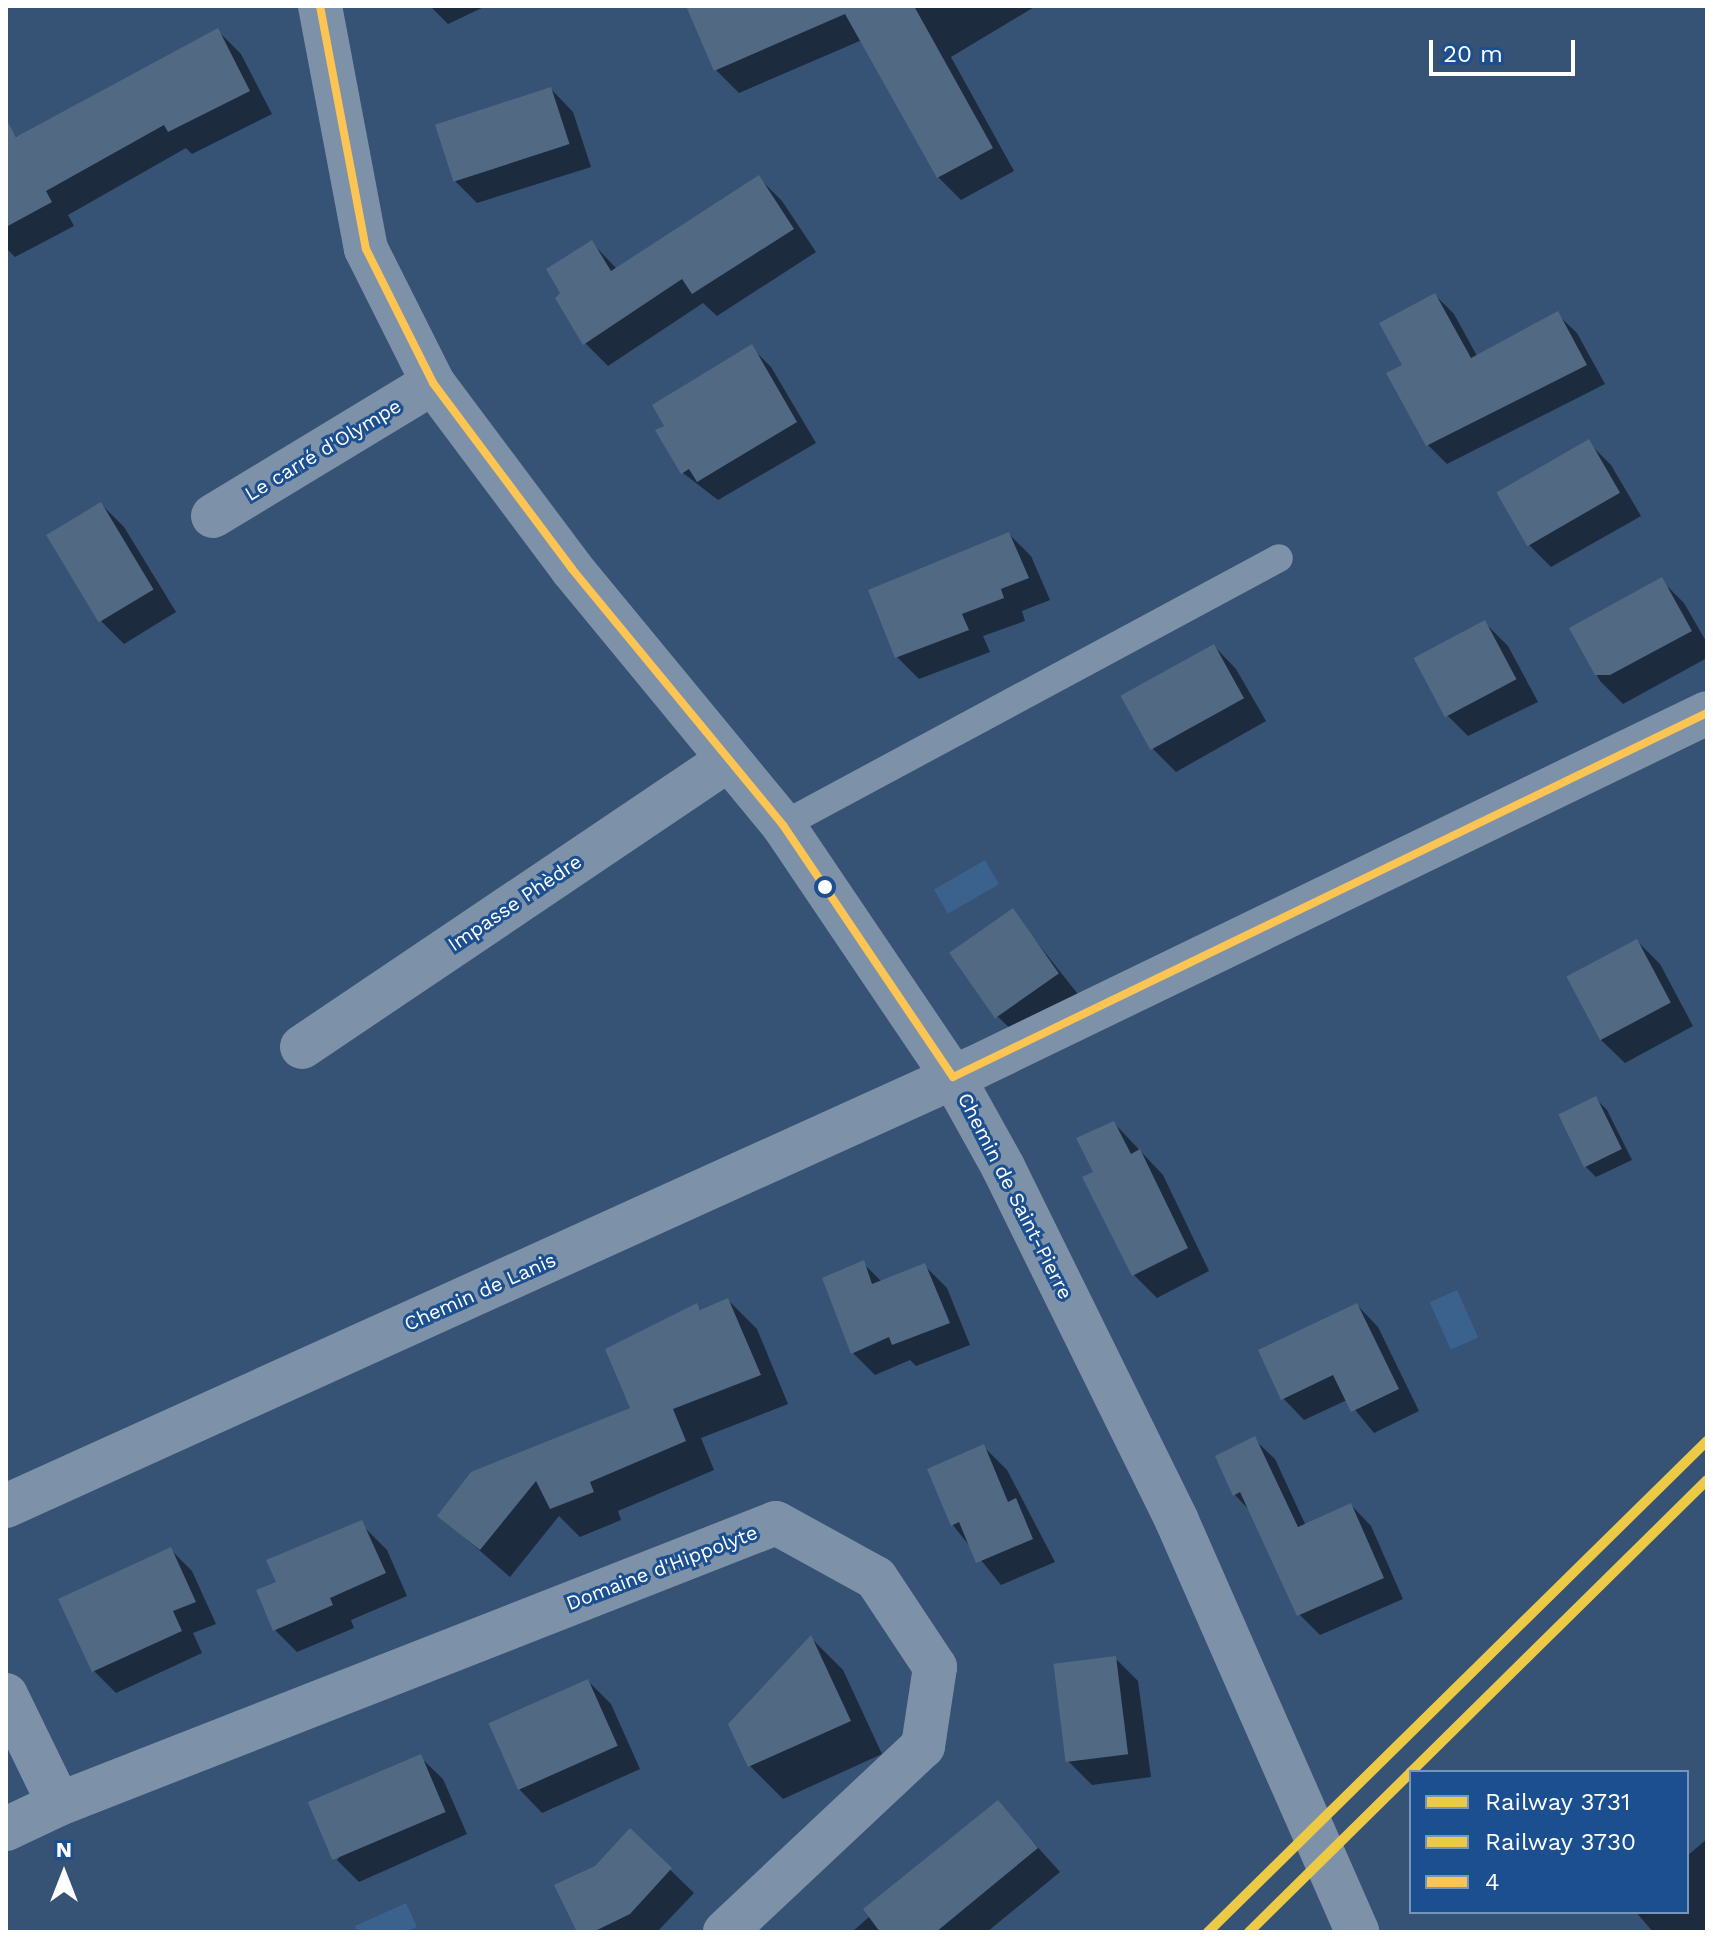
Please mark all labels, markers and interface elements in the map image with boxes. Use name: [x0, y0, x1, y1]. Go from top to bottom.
scale bar: [1433, 24, 1579, 74]
text: 20 m: [1443, 40, 1503, 68]
street label: Le carré d'Olympe: [240, 394, 406, 506]
street label: Impasse Phèdre: [444, 849, 586, 957]
unlabelled marker: [817, 879, 833, 895]
street label: Chemin de Saint-Pierre: [952, 1089, 1078, 1303]
street label: Chemin de Lanis: [400, 1248, 560, 1336]
street label: Domaine d'Hippolyte: [563, 1520, 761, 1616]
legend: [1409, 1770, 1689, 1914]
text: Railway 3731: [1485, 1788, 1630, 1816]
text: Railway 3730: [1485, 1828, 1636, 1856]
north arrow: [24, 1834, 104, 1914]
text: N: [56, 1837, 72, 1862]
text: 4: [1485, 1868, 1500, 1896]

